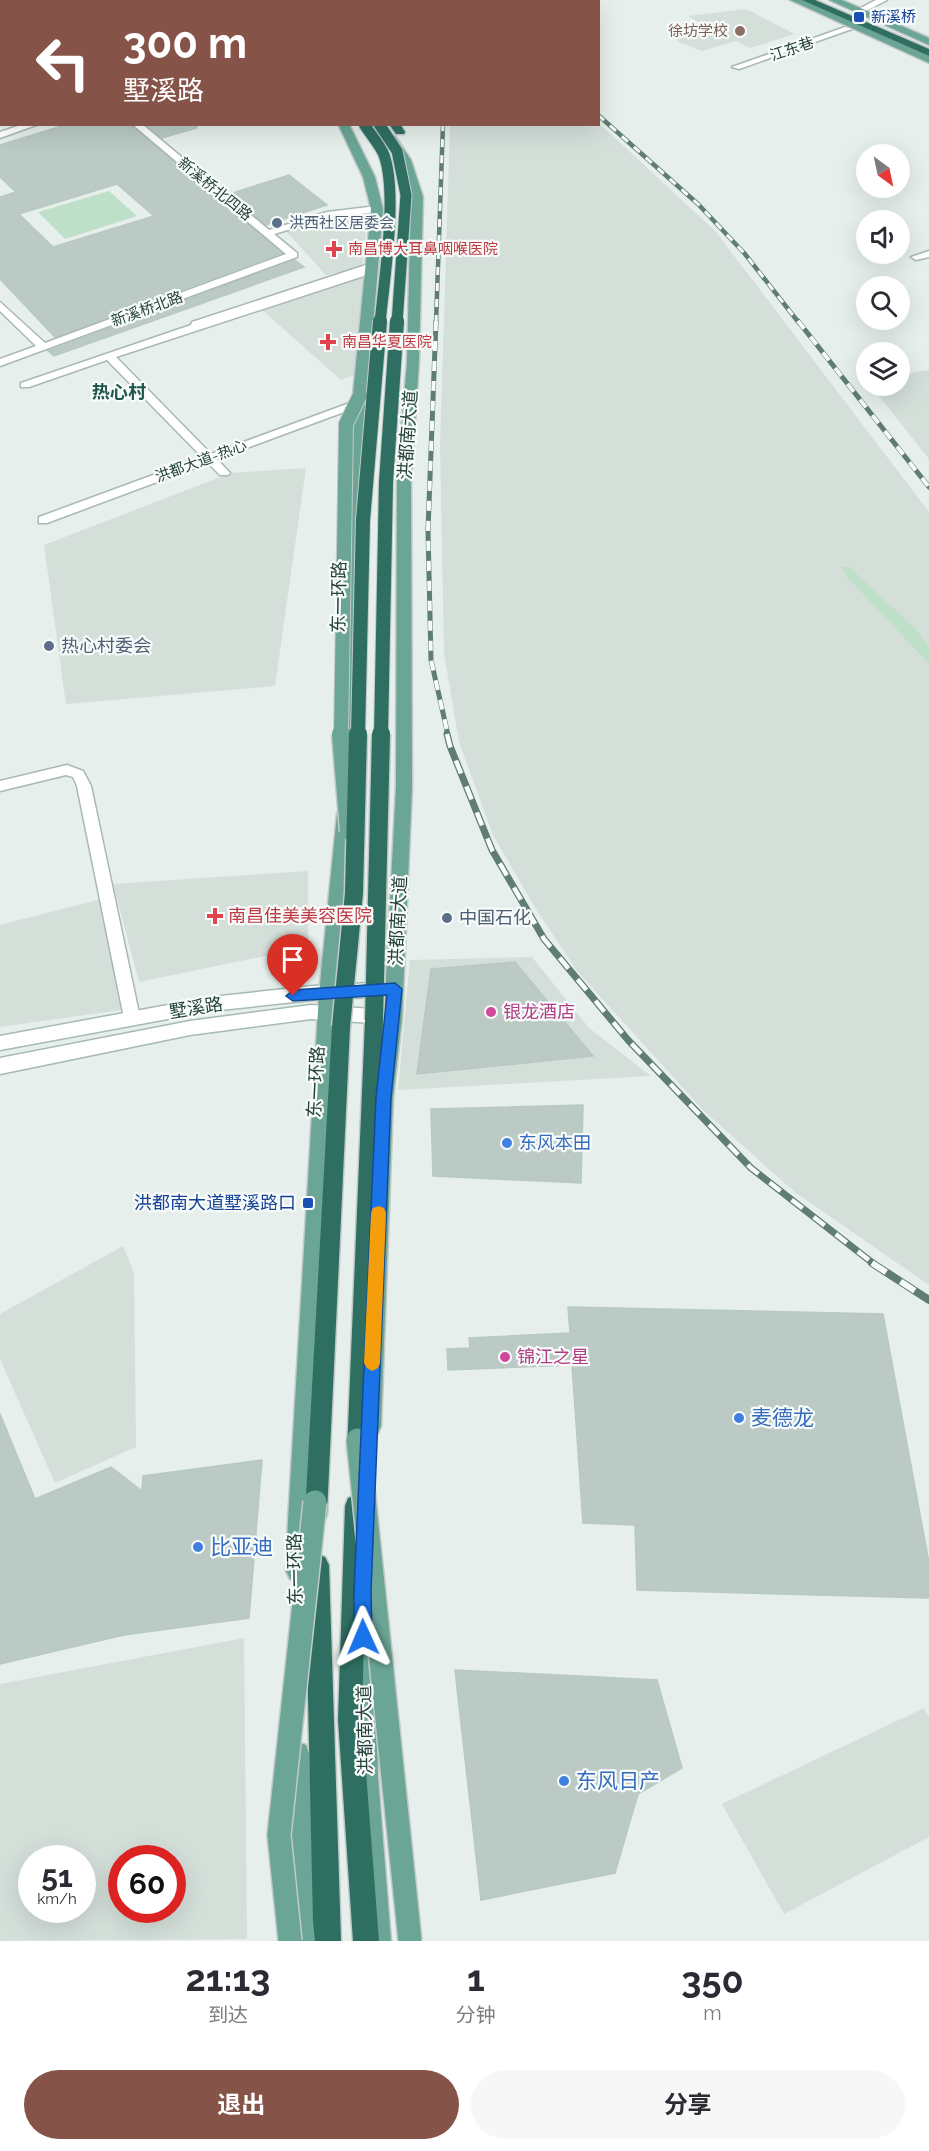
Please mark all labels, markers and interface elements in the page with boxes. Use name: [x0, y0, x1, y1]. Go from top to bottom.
place label: 新溪桥: [871, 8, 916, 26]
marker: 新溪桥: [852, 10, 866, 24]
text: 300 m: [123, 19, 247, 68]
place label: 徐坊学校: [668, 22, 728, 40]
icon: left: [24, 24, 102, 102]
marker: 徐坊学校: [733, 24, 747, 38]
street label: 江东巷: [768, 33, 816, 65]
text: 墅溪路: [123, 75, 204, 106]
north arrow: [856, 144, 910, 198]
map controls: [856, 144, 910, 396]
street label: 新溪桥北四路: [174, 154, 256, 224]
button: sound: [856, 210, 910, 264]
place label: 洪西社区居委会: [289, 214, 394, 232]
marker: 洪西社区居委会: [270, 216, 284, 230]
marker: 南昌博大耳鼻咽喉医院: [325, 240, 343, 258]
place label: 南昌博大耳鼻咽喉医院: [348, 240, 498, 258]
button: search: [856, 276, 910, 330]
street label: 新溪桥北路: [109, 288, 185, 330]
marker: 南昌华夏医院: [319, 333, 337, 351]
place label: 南昌华夏医院: [342, 333, 432, 351]
button: layers: [856, 342, 910, 396]
district label: 热心村: [92, 381, 146, 402]
street label: 洪都南大道: [394, 389, 421, 481]
street label: 洪都大道-热心: [153, 436, 249, 486]
street label: 东一环路: [327, 561, 350, 633]
place label: 热心村委会: [61, 635, 151, 656]
marker: 热心村委会: [42, 639, 56, 653]
street label: 洪都南大道: [385, 875, 410, 966]
place label: 南昌佳美美容医院: [228, 905, 372, 926]
marker: 南昌佳美美容医院: [206, 907, 224, 925]
place label: 中国石化: [459, 907, 531, 928]
marker: 中国石化: [440, 911, 454, 925]
pin: [267, 934, 318, 996]
icon: arrive: [276, 943, 309, 976]
street label: 墅溪路: [168, 993, 224, 1022]
place label: 银龙酒店: [503, 1001, 575, 1022]
marker: 银龙酒店: [484, 1005, 498, 1019]
street label: 东一环路: [303, 1045, 328, 1118]
place label: 东风本田: [519, 1132, 591, 1153]
marker: 东风本田: [500, 1136, 514, 1150]
place label: 洪都南大道墅溪路口: [134, 1192, 296, 1213]
marker: 洪都南大道墅溪路口: [301, 1196, 315, 1210]
place label: 锦江之星: [517, 1346, 589, 1367]
marker: 锦江之星: [498, 1350, 512, 1364]
place label: 麦德龙: [751, 1405, 814, 1430]
marker: 麦德龙: [732, 1411, 746, 1425]
street label: 东一环路: [283, 1533, 306, 1605]
place label: 比亚迪: [210, 1534, 273, 1559]
marker: 比亚迪: [191, 1540, 205, 1554]
position arrow: [331, 1605, 395, 1669]
street label: 洪都南大道: [353, 1685, 376, 1775]
place label: 东风日产: [576, 1768, 660, 1793]
marker: 东风日产: [557, 1774, 571, 1788]
speed limit sign: 60: [108, 1845, 186, 1923]
text: 51: [41, 1859, 73, 1894]
text: km/h: [37, 1890, 77, 1908]
text: 21:13: [186, 1957, 270, 1999]
text: 1: [467, 1957, 485, 1999]
text: 350: [681, 1959, 744, 2001]
text: m: [703, 2001, 722, 2025]
text: 到达: [208, 2003, 248, 2027]
text: 分钟: [456, 2003, 496, 2027]
button: 退出: [24, 2070, 459, 2139]
button: 分享: [471, 2070, 905, 2139]

